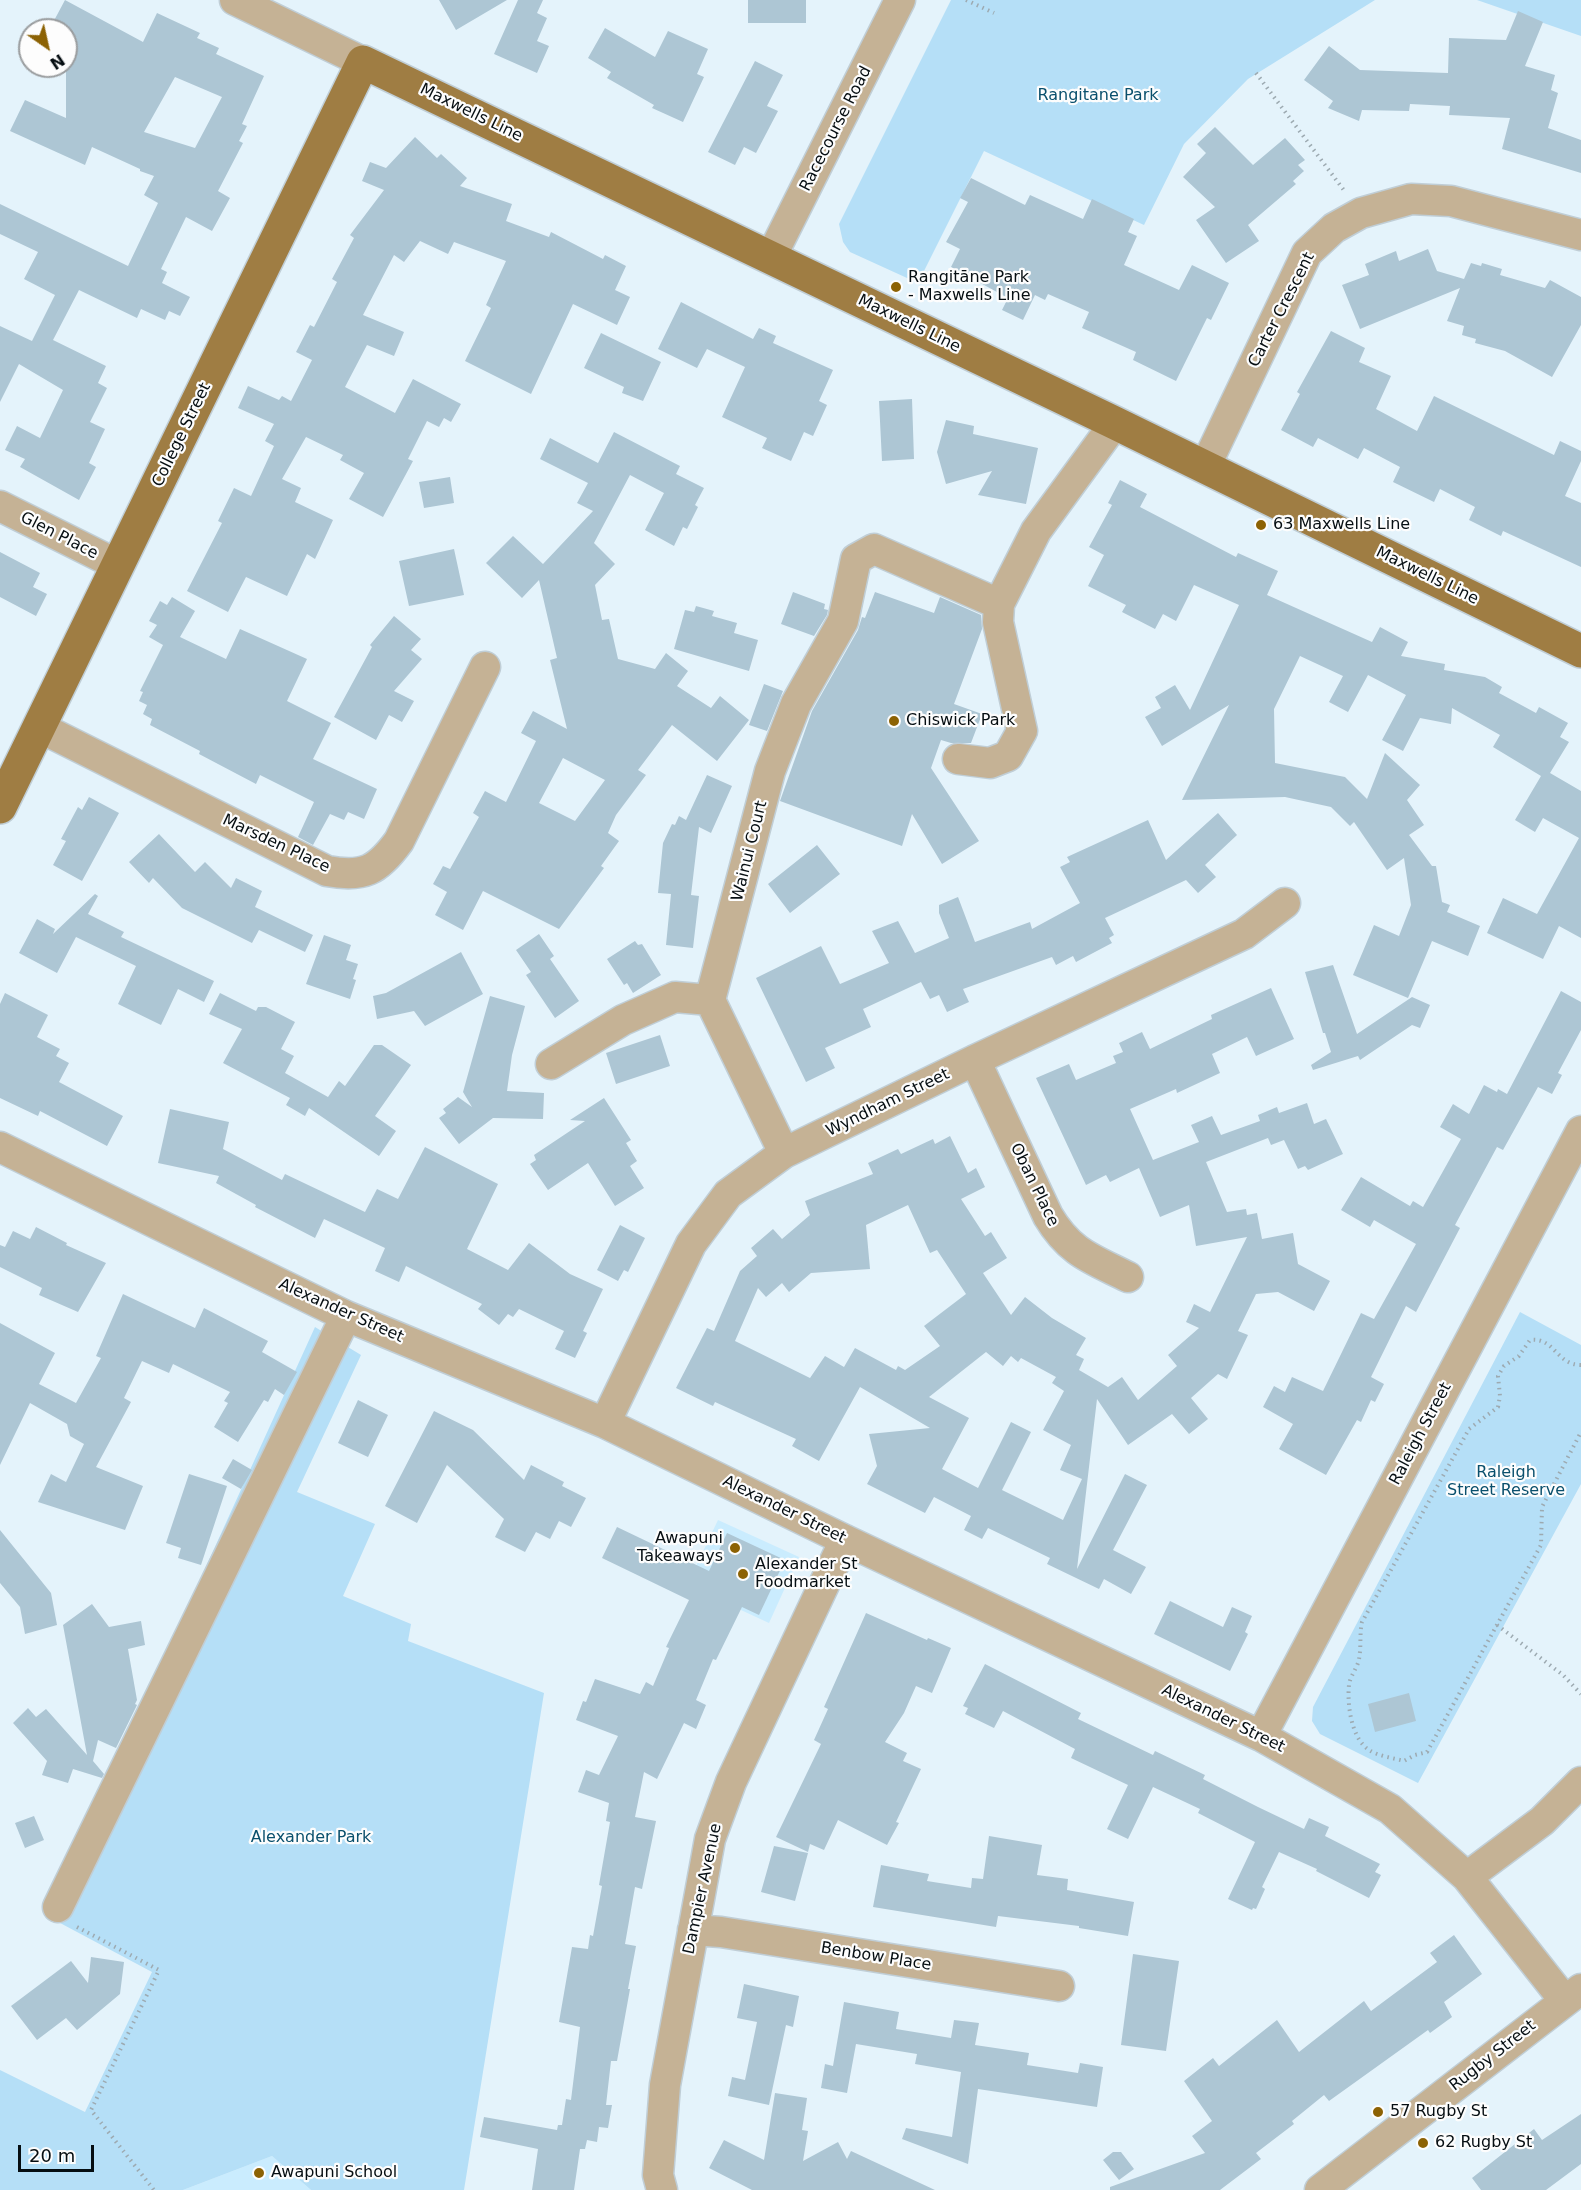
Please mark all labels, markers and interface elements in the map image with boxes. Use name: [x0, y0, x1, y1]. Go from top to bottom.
north arrow: [18, 18, 78, 78]
text: N: [46, 50, 68, 73]
street label: Racecourse Road: [796, 63, 876, 195]
street label: Maxwells Line: [417, 80, 525, 146]
park label: Rangitane Park: [1037, 86, 1159, 106]
street label: Carter Crescent: [1245, 250, 1319, 370]
place label: Rangitāne Park - Maxwells Line: [908, 268, 1031, 306]
marker: Rangitāne Park - Maxwells Line: [889, 280, 903, 294]
street label: Maxwells Line: [855, 291, 963, 357]
street label: College Street: [149, 380, 215, 490]
street label: Glen Place: [17, 508, 101, 564]
place label: 63 Maxwells Line: [1273, 515, 1410, 535]
marker: 63 Maxwells Line: [1254, 518, 1268, 532]
street label: Maxwells Line: [1373, 543, 1481, 609]
place label: Chiswick Park: [906, 711, 1015, 731]
marker: Chiswick Park: [887, 714, 901, 728]
street label: Wainui Court: [728, 799, 772, 903]
street label: Marsden Place: [219, 811, 333, 877]
street label: Wyndham Street: [823, 1065, 953, 1141]
street label: Oban Place: [1006, 1140, 1062, 1230]
street label: Alexander Street: [276, 1275, 406, 1347]
street label: Raleigh Street: [1386, 1379, 1456, 1489]
park label: Raleigh Street Reserve: [1447, 1463, 1565, 1501]
street label: Alexander Street: [719, 1472, 849, 1548]
place label: Awapuni Takeaways: [637, 1529, 723, 1567]
marker: Awapuni Takeaways: [728, 1541, 742, 1555]
place label: Alexander St Foodmarket: [755, 1555, 857, 1593]
marker: Alexander St Foodmarket: [736, 1567, 750, 1581]
street label: Alexander Street: [1158, 1681, 1288, 1757]
street label: Dampier Avenue: [680, 1822, 726, 1956]
park label: Alexander Park: [251, 1828, 371, 1848]
street label: Benbow Place: [819, 1939, 933, 1975]
street label: Rugby Street: [1446, 2016, 1540, 2096]
place label: 57 Rugby St: [1390, 2102, 1487, 2122]
marker: 57 Rugby St: [1371, 2105, 1385, 2119]
scale bar: [21, 2133, 98, 2171]
place label: 62 Rugby St: [1435, 2133, 1532, 2153]
marker: 62 Rugby St: [1416, 2136, 1430, 2150]
text: 20 m: [29, 2145, 75, 2166]
place label: Awapuni School: [271, 2163, 397, 2183]
marker: Awapuni School: [252, 2166, 266, 2180]

